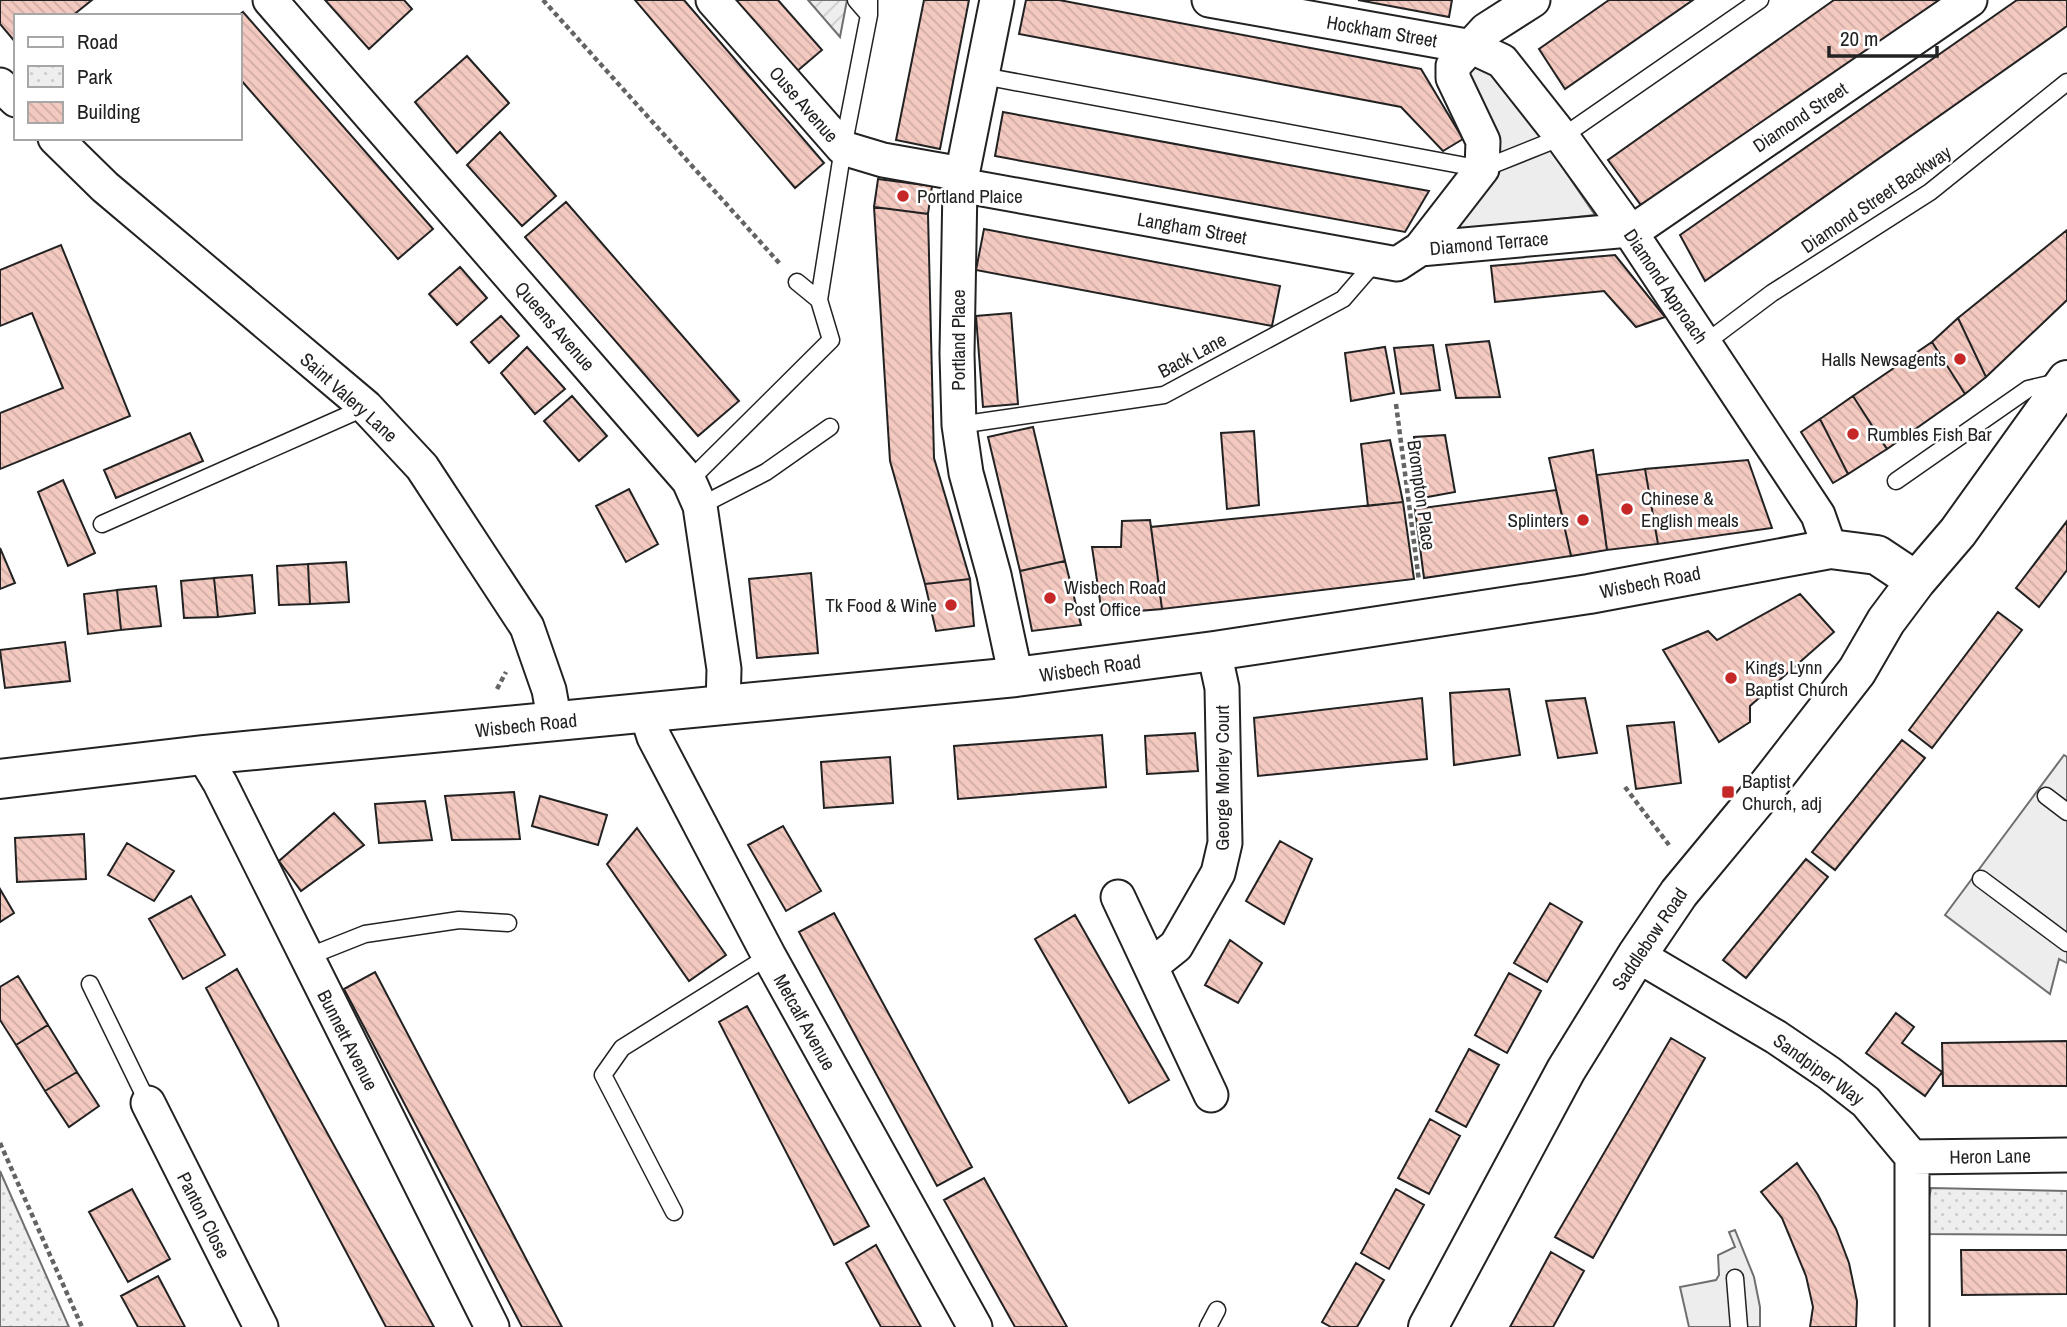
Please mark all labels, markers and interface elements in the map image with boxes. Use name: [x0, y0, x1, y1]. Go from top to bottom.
street label: Hockham Street: [1325, 8, 1440, 54]
legend: [14, 14, 242, 140]
scale bar: [1829, 14, 1938, 58]
text: 20 m: [1840, 24, 1878, 53]
text: Road: [77, 27, 118, 56]
street label: Ouse Avenue: [764, 60, 844, 148]
text: Park: [77, 62, 113, 91]
street label: Diamond Street: [1747, 75, 1853, 158]
text: Building: [77, 97, 141, 126]
street label: Diamond Street Backway: [1796, 139, 1956, 259]
place label: Portland Plaice: [917, 183, 1023, 209]
marker: Portland Plaice: [895, 188, 911, 204]
street label: Langham Street: [1135, 206, 1250, 251]
street label: Diamond Approach: [1618, 223, 1714, 349]
street label: Diamond Terrace: [1428, 225, 1550, 261]
street label: Queens Avenue: [509, 276, 601, 376]
street label: Portland Place: [945, 289, 971, 391]
street label: Back Lane: [1153, 326, 1231, 384]
street label: Saint Valery Lane: [295, 346, 403, 448]
place label: Halls Newsagents: [1821, 346, 1946, 372]
marker: Halls Newsagents: [1952, 351, 1968, 367]
place label: Rumbles Fish Bar: [1867, 421, 1992, 447]
marker: Rumbles Fish Bar: [1845, 426, 1861, 442]
street label: Brompton Place: [1401, 438, 1443, 552]
place label: Chinese & English meals: [1641, 485, 1739, 533]
marker: Chinese & English meals: [1619, 501, 1635, 517]
place label: Splinters: [1508, 507, 1569, 533]
marker: Splinters: [1575, 512, 1591, 528]
street label: Wisbech Road: [1597, 559, 1703, 605]
place label: Wisbech Road Post Office: [1064, 574, 1166, 622]
marker: Wisbech Road Post Office: [1042, 590, 1058, 606]
place label: Tk Food & Wine: [825, 592, 937, 618]
marker: Tk Food & Wine: [943, 597, 959, 613]
street label: Wisbech Road: [1038, 648, 1142, 688]
place label: Kings Lynn Baptist Church: [1745, 654, 1848, 702]
marker: Kings Lynn Baptist Church: [1723, 670, 1739, 686]
street label: George Morley Court: [1209, 705, 1235, 851]
street label: Wisbech Road: [474, 707, 578, 743]
place label: Baptist Church, adj: [1742, 768, 1822, 816]
marker: Baptist Church, adj: [1720, 784, 1736, 800]
street label: Saddlebow Road: [1605, 883, 1693, 995]
street label: Metcalf Avenue: [768, 969, 842, 1075]
street label: Bunnett Avenue: [312, 985, 384, 1095]
street label: Sandpiper Way: [1768, 1027, 1870, 1111]
street label: Heron Lane: [1949, 1142, 2031, 1170]
street label: Panton Close: [171, 1167, 237, 1263]

